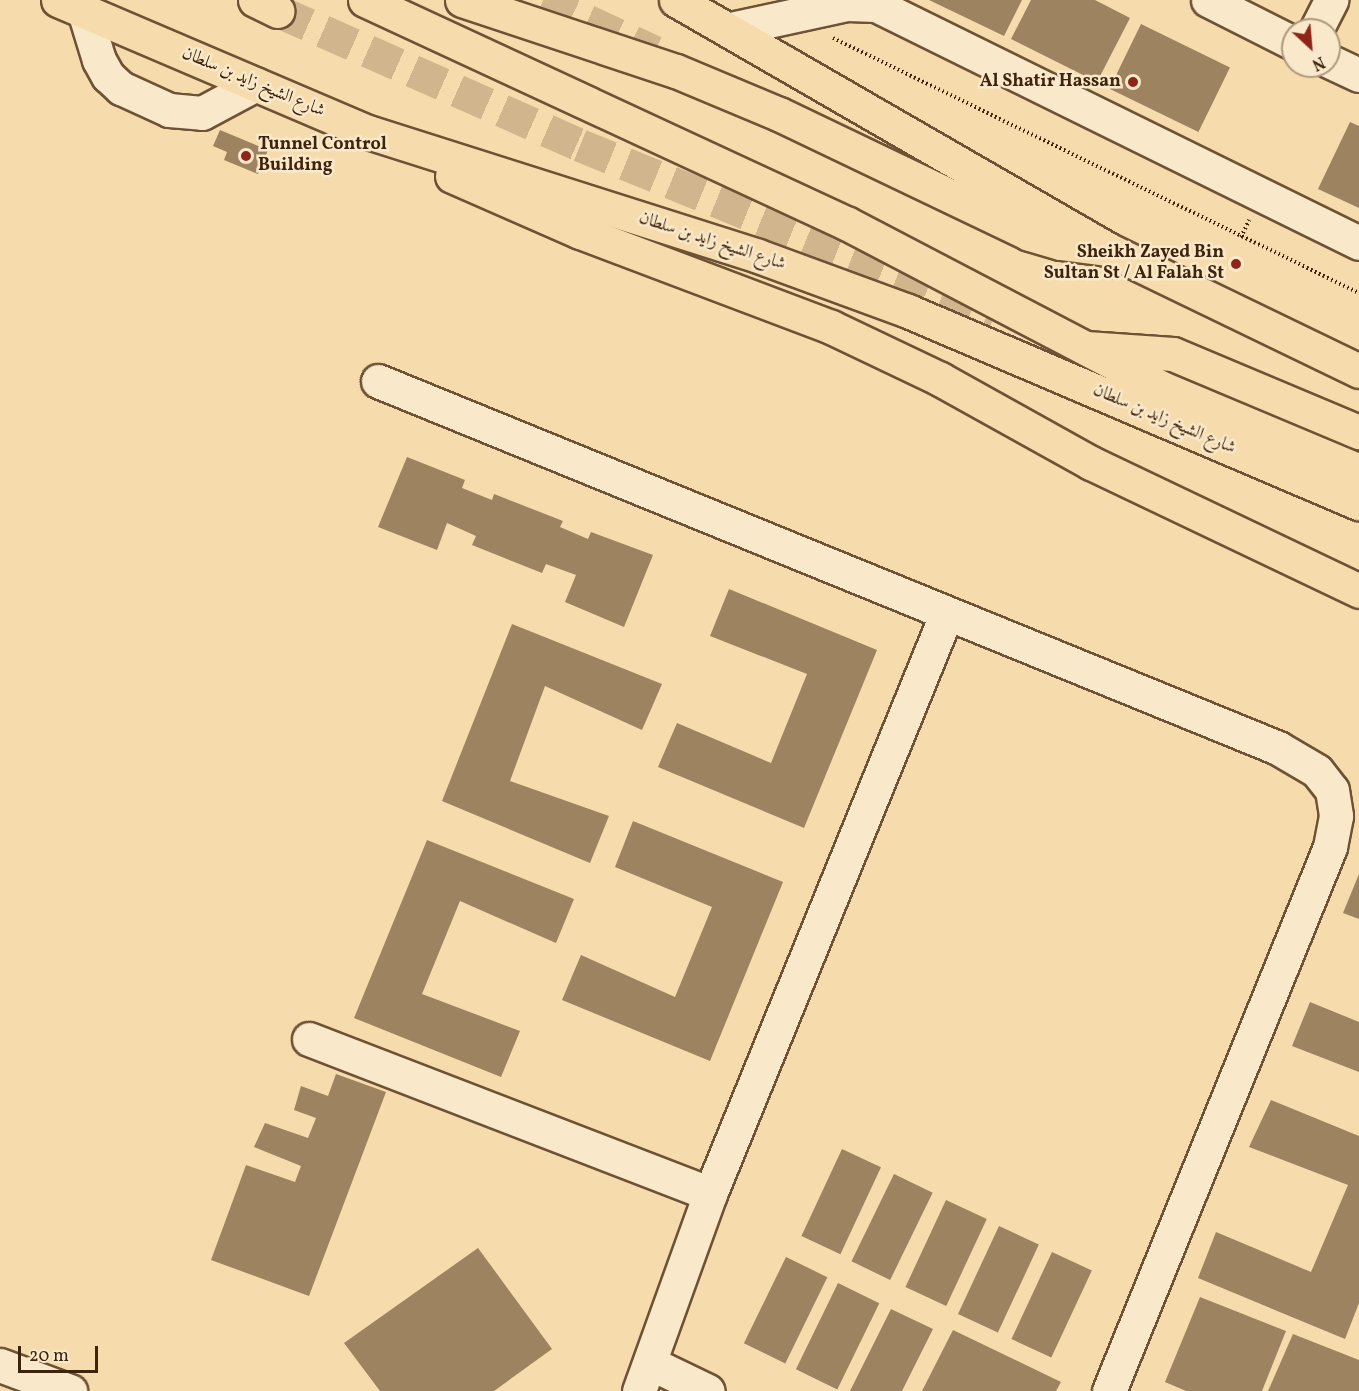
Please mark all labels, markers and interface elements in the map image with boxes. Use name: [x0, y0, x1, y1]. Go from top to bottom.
north arrow: [1281, 18, 1341, 78]
street label: شارع الشيخ زايد بن سلطان: [178, 43, 328, 123]
text: N: [1308, 50, 1328, 75]
place label: Al Shatir Hassan: [980, 71, 1121, 93]
marker: Al Shatir Hassan: [1126, 75, 1140, 89]
place label: Tunnel Control Building: [258, 135, 387, 178]
marker: Tunnel Control Building: [239, 149, 253, 163]
street label: شارع الشيخ زايد بن سلطان: [636, 208, 788, 276]
place label: Sheikh Zayed Bin Sultan St / Al Falah St: [1044, 243, 1224, 286]
marker: Sheikh Zayed Bin Sultan St / Al Falah St: [1229, 257, 1243, 271]
street label: شارع الشيخ زايد بن سلطان: [1089, 380, 1239, 460]
scale bar: [21, 1334, 100, 1372]
text: 20 m: [29, 1344, 69, 1369]

